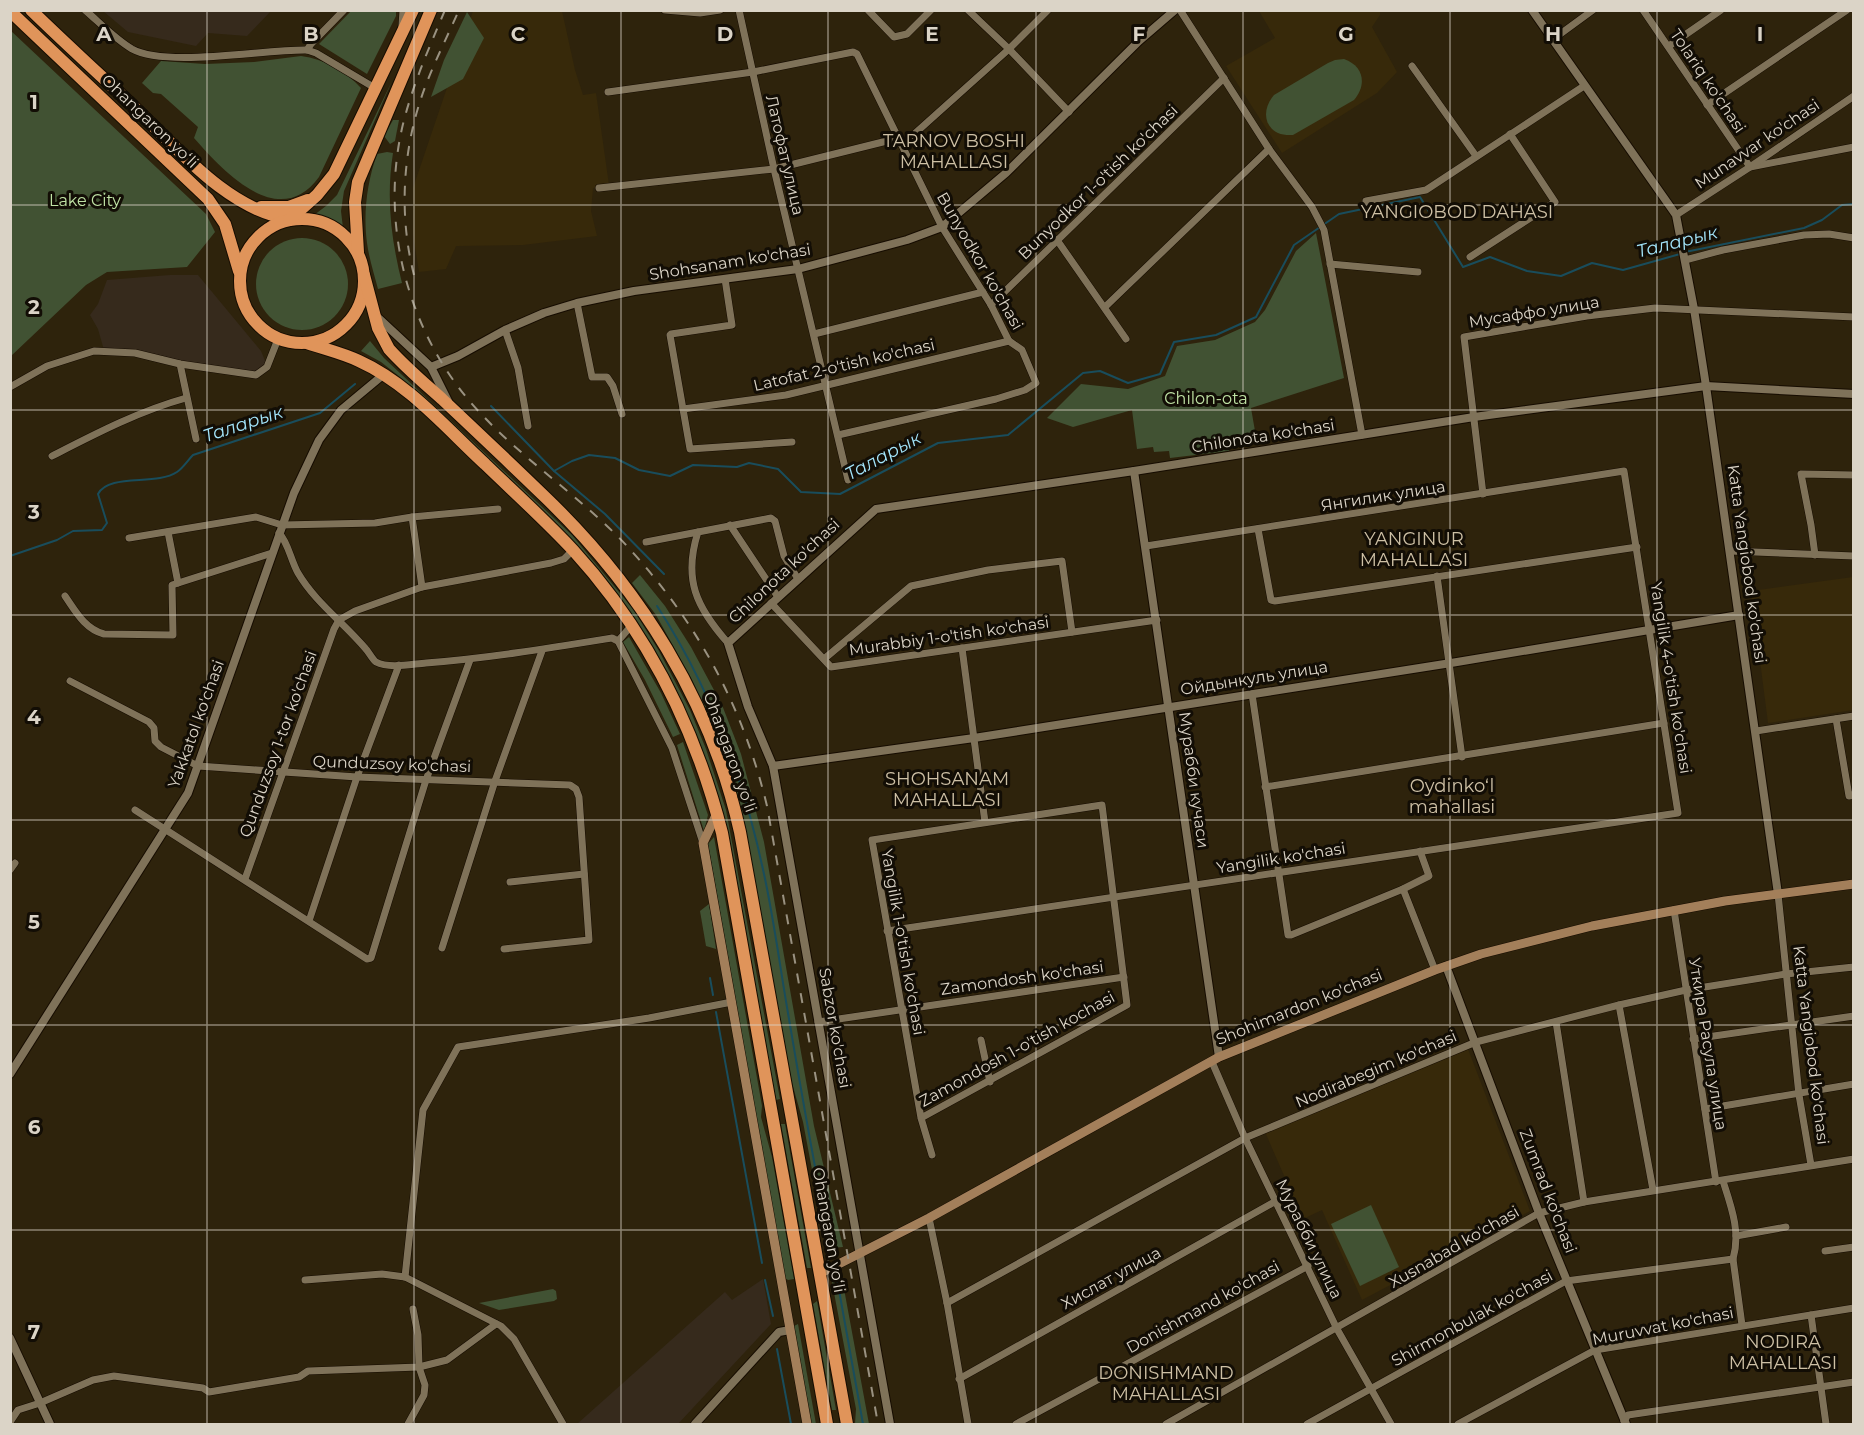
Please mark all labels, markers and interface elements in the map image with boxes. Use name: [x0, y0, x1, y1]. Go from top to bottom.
text: A: [95, 22, 112, 46]
text: B: [303, 22, 319, 46]
text: C: [511, 22, 526, 46]
text: D: [717, 22, 733, 46]
text: E: [925, 22, 939, 46]
text: F: [1133, 22, 1146, 46]
text: G: [1338, 22, 1354, 46]
text: H: [1545, 22, 1561, 46]
text: I: [1757, 22, 1763, 46]
street label: Tolariq ko'chasi: [1666, 26, 1750, 136]
street label: Ohangaron yoʻli: [98, 70, 202, 172]
text: 1: [30, 90, 38, 114]
street label: Латофат улица: [762, 93, 808, 217]
street label: Munavvar ko'chasi: [1691, 95, 1823, 193]
street label: Bunyodkor 1-o'tish ko'chasi: [1014, 101, 1182, 263]
district label: TARNOV BOSHI MAHALLASI: [883, 130, 1025, 173]
street label: Bunyodkor ko'chasi: [933, 189, 1027, 333]
park label: Lake City: [49, 191, 121, 210]
district label: YANGIOBOD DAHASI: [1361, 201, 1553, 223]
water label: Таларык: [1634, 221, 1720, 263]
street label: Shohsanam ko'chasi: [648, 240, 812, 284]
street label: Мусаффо улица: [1467, 292, 1601, 332]
text: 2: [28, 295, 40, 319]
street label: Latofat 2-o'tish ko'chasi: [751, 335, 937, 395]
park label: Chilon-ota: [1164, 389, 1248, 408]
water label: Таларык: [200, 401, 286, 447]
street label: Chilonota ko'chasi: [1190, 415, 1336, 457]
water label: Таларык: [841, 427, 925, 485]
street label: Katta Yangiobod ko'chasi: [1724, 463, 1770, 665]
street label: Янгилик улица: [1319, 477, 1447, 515]
text: 3: [27, 500, 40, 524]
street label: Chilonota ko'chasi: [725, 515, 843, 627]
district label: YANGINUR MAHALLASI: [1360, 528, 1468, 571]
street label: Yangilik 4-o'tish ko'chasi: [1646, 581, 1696, 775]
street label: Murabbiy 1-o'tish ko'chasi: [848, 613, 1050, 659]
street label: Qunduzsoy 1-tor ko'chasi: [235, 648, 321, 840]
street label: Yakkatol ko'chasi: [164, 657, 228, 791]
street label: Ойдынкуль улица: [1179, 657, 1329, 699]
street label: Ohangaron yoʻli: [699, 689, 761, 815]
text: 4: [27, 705, 41, 729]
street label: Мурабби кучаси: [1175, 710, 1213, 850]
street label: Qunduzsoy ko'chasi: [312, 752, 472, 776]
district label: SHOHSANAM MAHALLASI: [885, 768, 1009, 811]
district label: Oydinkoʻl mahallasi: [1409, 775, 1495, 818]
street label: Yangilik ko'chasi: [1215, 838, 1347, 878]
street label: Yangilik 1-o'tish ko'chasi: [877, 847, 929, 1037]
text: 5: [28, 910, 40, 934]
street label: Katta Yangiobod ko'chasi: [1789, 944, 1833, 1146]
street label: Уткира Расула улица: [1685, 956, 1731, 1132]
street label: Zamondosh ko'chasi: [939, 957, 1105, 999]
street label: Shohimardon ko'chasi: [1213, 965, 1385, 1049]
street label: Sabzor ko'chasi: [815, 966, 855, 1090]
street label: Zamondosh 1-o'tish kochasi: [916, 987, 1118, 1111]
street label: Nodirabegim ko'chasi: [1292, 1026, 1460, 1112]
text: 6: [28, 1115, 41, 1139]
street label: Zumrad ko'chasi: [1516, 1126, 1580, 1256]
street label: Ohangaron yoʻli: [809, 1166, 849, 1294]
street label: Мурабби улица: [1272, 1176, 1346, 1302]
street label: Xusnabad ko'chasi: [1385, 1202, 1523, 1292]
street label: Хислат улица: [1058, 1243, 1164, 1313]
street label: Donishmand ko'chasi: [1123, 1257, 1283, 1357]
street label: Shirmonbulak ko'chasi: [1388, 1266, 1556, 1370]
street label: Muruvvat ko'chasi: [1591, 1303, 1735, 1349]
text: 7: [28, 1320, 40, 1344]
district label: NODIRA MAHALLASI: [1729, 1331, 1837, 1374]
district label: DONISHMAND MAHALLASI: [1098, 1362, 1234, 1405]

